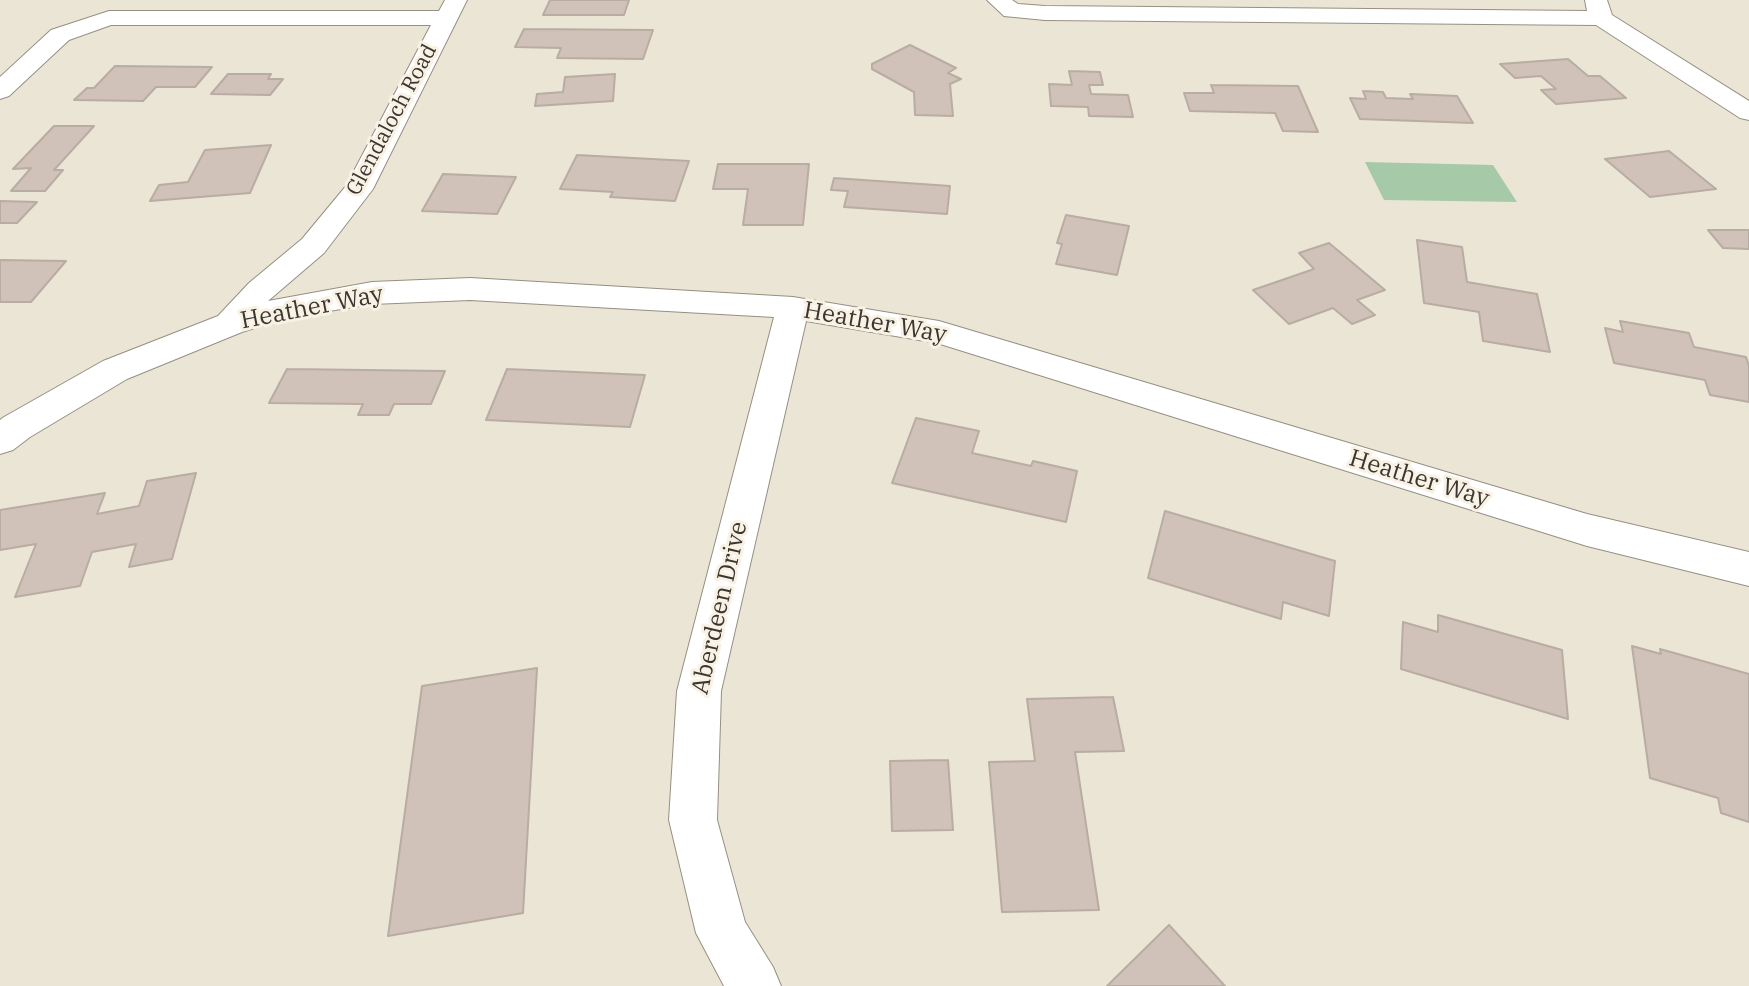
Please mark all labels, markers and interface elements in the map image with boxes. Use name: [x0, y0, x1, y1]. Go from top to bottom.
street label: Glendaloch Road: [342, 40, 442, 200]
street label: Heather Way: [238, 280, 386, 336]
street label: Heather Way: [801, 296, 949, 350]
street label: Heather Way: [1346, 444, 1492, 514]
street label: Aberdeen Drive: [686, 519, 754, 697]

